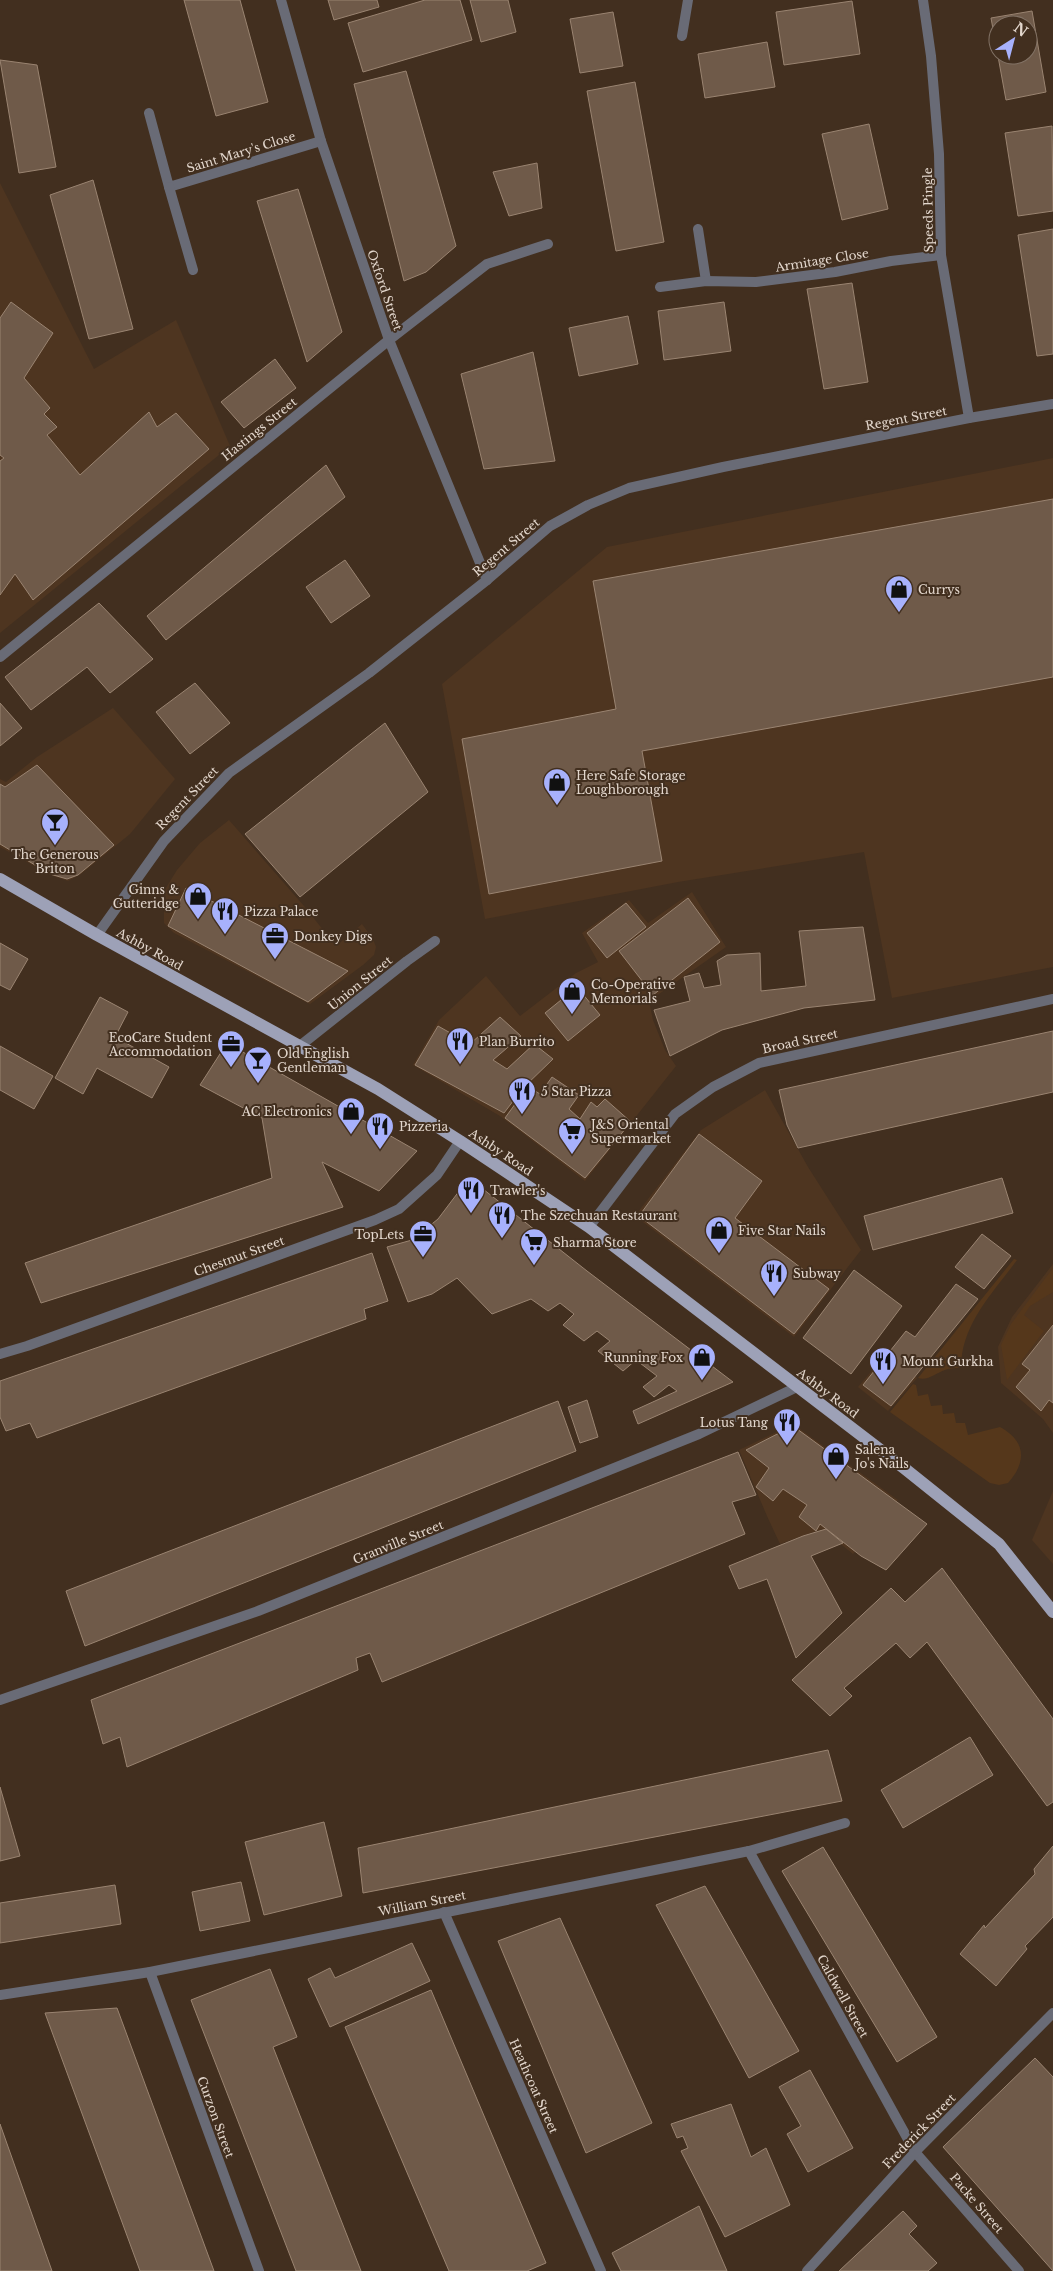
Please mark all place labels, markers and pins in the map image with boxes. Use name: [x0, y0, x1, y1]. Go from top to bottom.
shop icon: Currys: [884, 574, 914, 613]
place label: Currys: [918, 582, 960, 597]
shop icon: Here Safe Storage Loughborough: [542, 767, 572, 806]
place label: Here Safe Storage Loughborough: [576, 768, 686, 797]
bar icon: The Generous Briton: [40, 807, 70, 846]
place label: The Generous Briton: [11, 847, 99, 876]
shop icon: Ginns & Gutteridge: [183, 881, 213, 920]
place label: Ginns & Gutteridge: [113, 882, 179, 911]
restaurant icon: Pizza Palace: [210, 896, 240, 935]
place label: Pizza Palace: [244, 904, 318, 919]
office icon: Donkey Digs: [260, 921, 290, 960]
place label: Donkey Digs: [294, 929, 372, 944]
shop icon: Co-Operative Memorials: [557, 976, 587, 1015]
place label: Co-Operative Memorials: [591, 977, 675, 1006]
restaurant icon: Plan Burrito: [445, 1026, 475, 1065]
office icon: EcoCare Student Accommodation: [216, 1029, 246, 1068]
place label: EcoCare Student Accommodation: [108, 1030, 212, 1059]
place label: Plan Burrito: [479, 1034, 555, 1049]
bar icon: Old English Gentleman: [243, 1045, 273, 1084]
place label: Old English Gentleman: [277, 1046, 350, 1075]
restaurant icon: 5 Star Pizza: [507, 1076, 537, 1115]
place label: 5 Star Pizza: [541, 1084, 612, 1099]
shop icon: AC Electronics: [336, 1096, 366, 1135]
place label: AC Electronics: [241, 1104, 332, 1119]
restaurant icon: Pizzeria: [365, 1111, 395, 1150]
supermarket icon: J&S Oriental Supermarket: [557, 1116, 587, 1155]
place label: J&S Oriental Supermarket: [589, 1117, 672, 1146]
place label: Pizzeria: [399, 1119, 448, 1134]
restaurant icon: Trawler's: [456, 1175, 486, 1214]
place label: Trawler's: [490, 1183, 545, 1198]
restaurant icon: The Szechuan Restaurant: [487, 1200, 517, 1239]
place label: The Szechuan Restaurant: [521, 1208, 678, 1223]
shop icon: Five Star Nails: [704, 1215, 734, 1254]
office icon: TopLets: [408, 1219, 438, 1258]
place label: Five Star Nails: [738, 1223, 826, 1238]
place label: TopLets: [354, 1227, 404, 1242]
supermarket icon: Sharma Store: [519, 1227, 549, 1266]
place label: Sharma Store: [553, 1235, 637, 1250]
restaurant icon: Subway: [759, 1258, 789, 1297]
place label: Subway: [793, 1266, 841, 1281]
shop icon: Running Fox: [687, 1342, 717, 1381]
restaurant icon: Mount Gurkha: [868, 1346, 898, 1385]
place label: Running Fox: [604, 1350, 684, 1365]
place label: Mount Gurkha: [902, 1354, 994, 1369]
restaurant icon: Lotus Tang: [772, 1407, 802, 1446]
place label: Lotus Tang: [700, 1415, 769, 1430]
shop icon: Salena Jo's Nails: [821, 1441, 851, 1480]
place label: Salena Jo's Nails: [853, 1442, 909, 1471]

